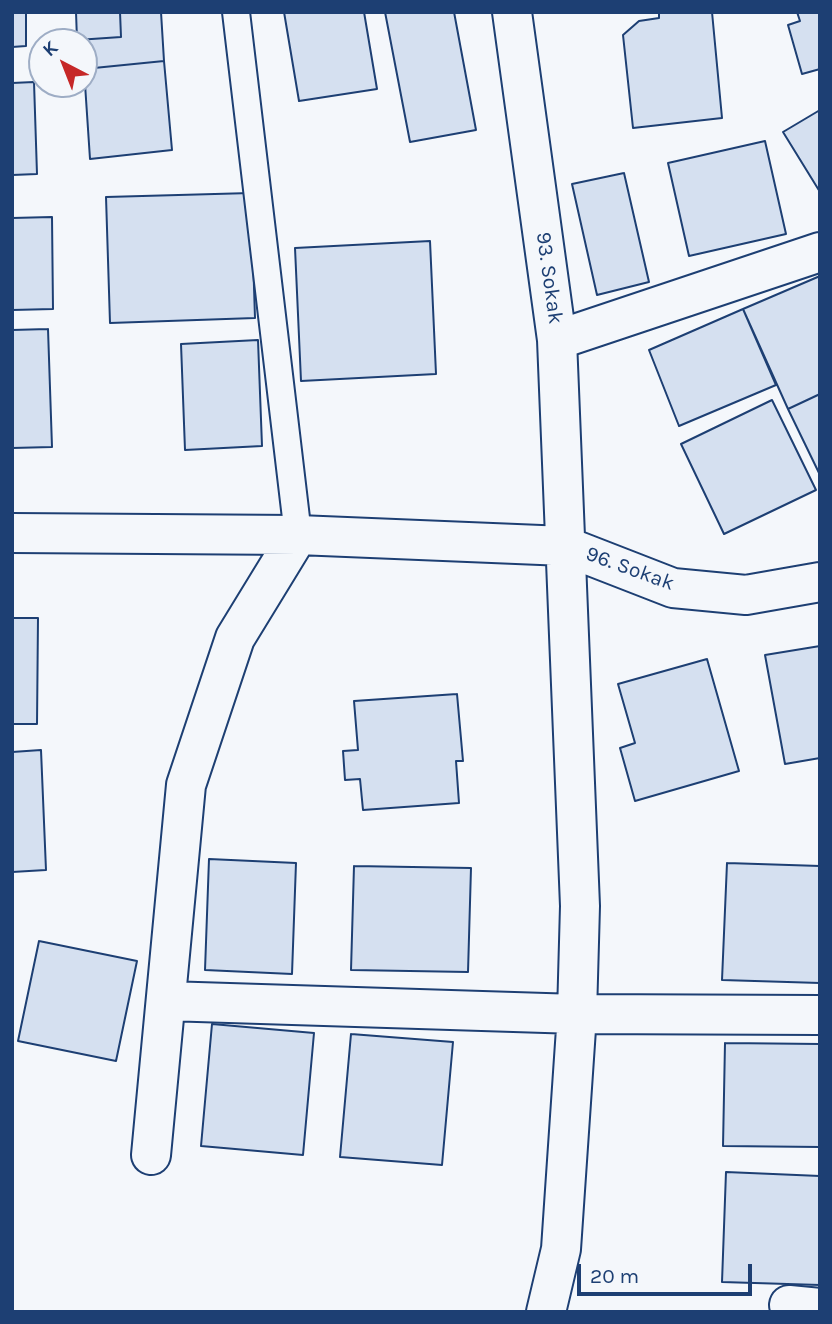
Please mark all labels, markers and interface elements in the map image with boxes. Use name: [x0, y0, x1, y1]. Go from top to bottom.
north arrow: [28, 28, 98, 98]
text: K: [38, 37, 62, 61]
street label: 93. Sokak: [530, 230, 568, 326]
street label: 96. Sokak: [582, 541, 678, 597]
scale bar: [580, 1250, 755, 1294]
text: 20 m: [590, 1264, 639, 1288]

